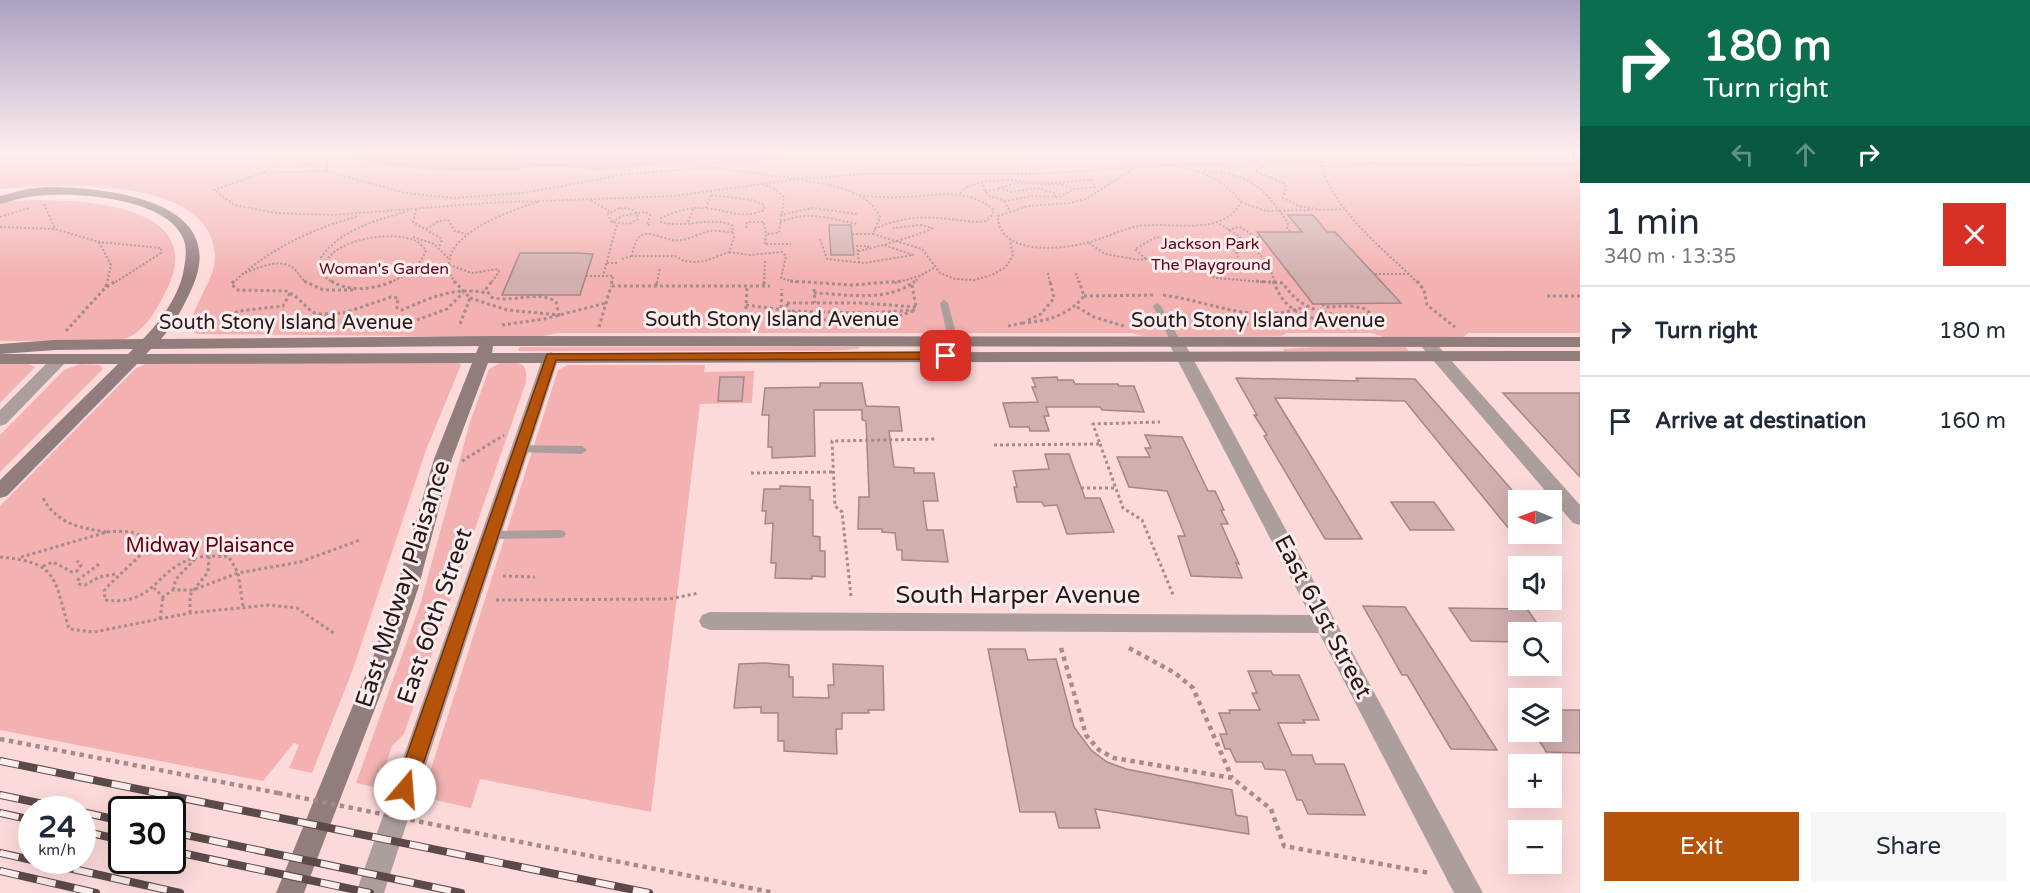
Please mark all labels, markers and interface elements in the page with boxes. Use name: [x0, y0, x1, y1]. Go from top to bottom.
text: 180 m: [1703, 21, 1832, 72]
icon: right: [1604, 24, 1682, 102]
text: Turn right: [1703, 72, 1829, 105]
icon: left: [1726, 138, 1759, 171]
icon: ahead: [1789, 138, 1822, 171]
icon: right: [1852, 138, 1885, 171]
text: 1 min: [1604, 201, 1700, 244]
button: close: [1943, 203, 2006, 266]
park label: Jackson Park: [1160, 234, 1260, 254]
text: 340 m · 13:35: [1604, 245, 1736, 269]
park label: The Playground: [1151, 255, 1271, 275]
park label: Woman's Garden: [319, 259, 449, 279]
street label: South Stony Island Avenue: [645, 308, 899, 332]
street label: South Stony Island Avenue: [1131, 309, 1385, 333]
street label: South Stony Island Avenue: [159, 311, 413, 335]
icon: right: [1604, 315, 1637, 348]
text: Turn right: [1655, 318, 1757, 344]
text: 180 m: [1939, 318, 2006, 344]
pin: [920, 330, 971, 381]
icon: arrive: [929, 339, 962, 372]
icon: arrive: [1604, 405, 1637, 438]
text: Arrive at destination: [1655, 408, 1866, 434]
text: 160 m: [1939, 408, 2006, 434]
street label: East Midway Plaisance: [349, 457, 457, 711]
north arrow: [1508, 490, 1562, 544]
map controls: [1508, 490, 1562, 874]
street label: East 60th Street: [391, 524, 479, 708]
street label: East 61st Street: [1268, 530, 1378, 704]
park label: Midway Plaisance: [126, 534, 294, 558]
button: sound: [1508, 556, 1562, 610]
street label: South Harper Avenue: [896, 581, 1140, 610]
button: search: [1508, 622, 1562, 676]
button: layers: [1508, 688, 1562, 742]
button: +: [1508, 754, 1562, 808]
position arrow: [373, 757, 437, 821]
speed limit sign: 30: [108, 796, 186, 874]
text: 24: [38, 809, 76, 846]
button: Exit: [1604, 812, 1799, 881]
button: Share: [1811, 812, 2006, 881]
button: −: [1508, 820, 1562, 874]
text: km/h: [38, 841, 76, 859]

